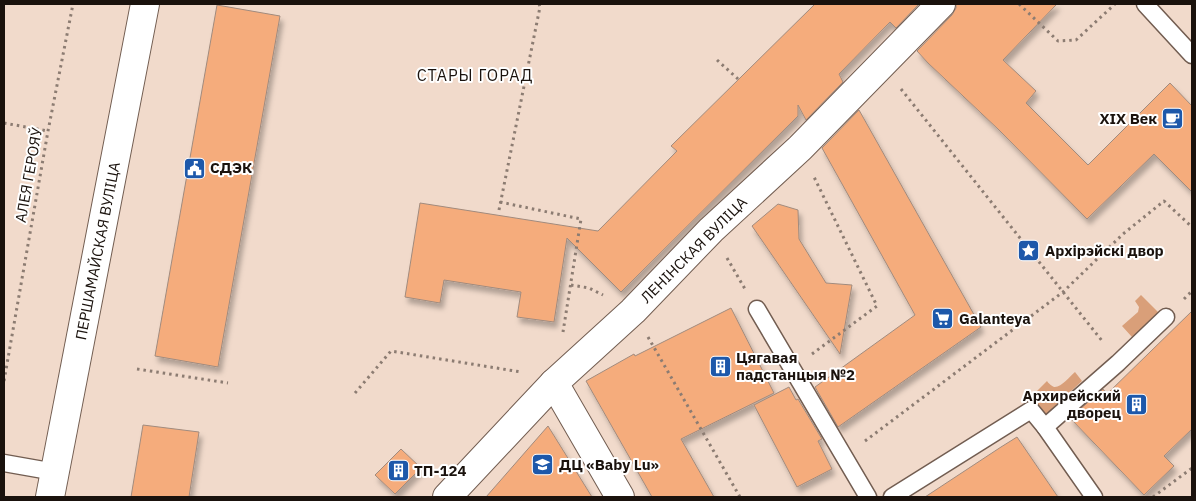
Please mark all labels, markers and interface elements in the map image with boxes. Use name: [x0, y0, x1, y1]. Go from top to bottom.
district label: СТАРЫ ГОРАД: [417, 65, 533, 85]
cafe icon: XIX Век: [1161, 107, 1185, 131]
place label: XIX Век: [1100, 109, 1157, 128]
street label: АЛЕЯ ГЕРОЯЎ: [11, 126, 46, 224]
public building icon: СДЭК: [182, 156, 206, 180]
place label: СДЭК: [210, 158, 252, 177]
street label: ПЕРШАМАЙСКАЯ ВУЛІЦА: [71, 160, 124, 342]
street label: ЛЕНІНСКАЯ ВУЛІЦА: [636, 192, 751, 307]
place icon: Архірэйскі двор: [1017, 239, 1041, 263]
place label: Архірэйскі двор: [1045, 241, 1164, 260]
supermarket icon: Galanteya: [931, 307, 955, 331]
place label: Galanteya: [959, 309, 1031, 328]
place label: Цягавая падстанцыя №2: [736, 348, 855, 384]
building icon: Цягавая падстанцыя №2: [708, 355, 732, 379]
place label: Архирейский дворец: [1023, 386, 1122, 422]
building icon: Архирейский дворец: [1125, 393, 1149, 417]
school or university icon: ДЦ «Baby Lu»: [531, 453, 555, 477]
place label: ДЦ «Baby Lu»: [559, 455, 659, 474]
building icon: ТП-124: [386, 459, 410, 483]
place label: ТП-124: [414, 461, 466, 480]

